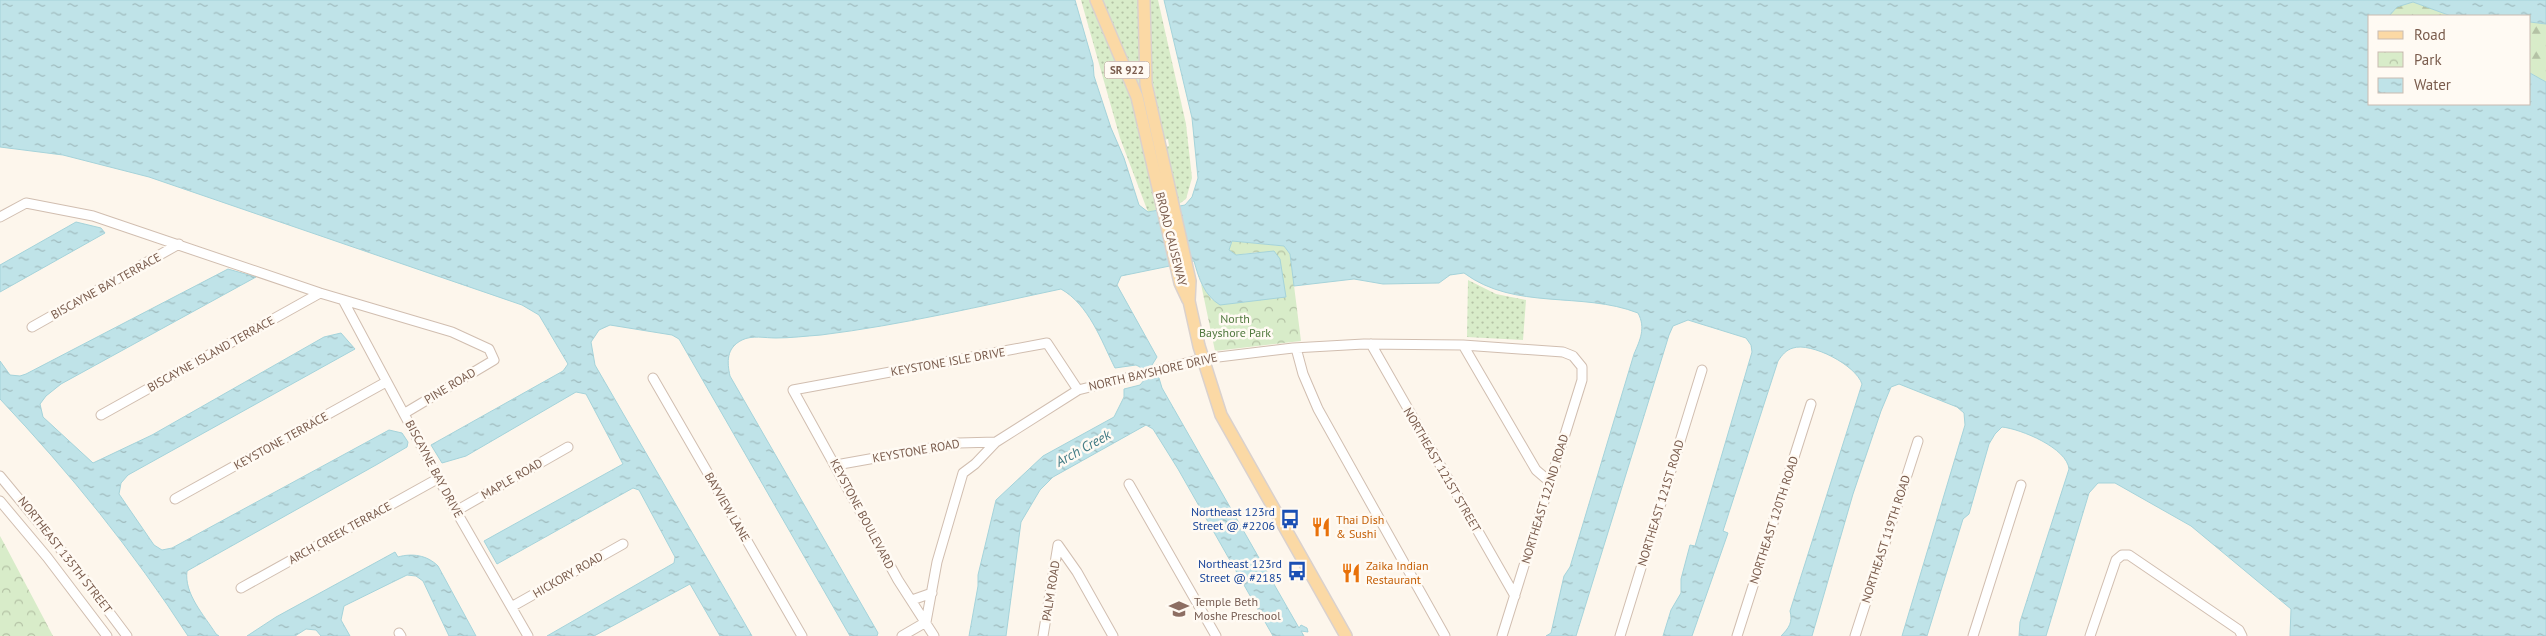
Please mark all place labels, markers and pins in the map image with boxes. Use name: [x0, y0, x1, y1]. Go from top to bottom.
place label: Northeast 123rd Street @ #2206: [1191, 504, 1275, 533]
bus stop icon: Northeast 123rd Street @ #2206: [1279, 508, 1301, 530]
place label: Thai Dish & Sushi: [1336, 512, 1384, 541]
restaurant icon: Thai Dish & Sushi: [1310, 516, 1332, 538]
place label: Northeast 123rd Street @ #2185: [1198, 556, 1282, 585]
place label: Zaika Indian Restaurant: [1366, 558, 1429, 587]
bus stop icon: Northeast 123rd Street @ #2185: [1286, 560, 1308, 582]
restaurant icon: Zaika Indian Restaurant: [1340, 562, 1362, 584]
place label: Temple Beth Moshe Preschool: [1194, 594, 1281, 623]
school or university icon: Temple Beth Moshe Preschool: [1168, 598, 1190, 620]

